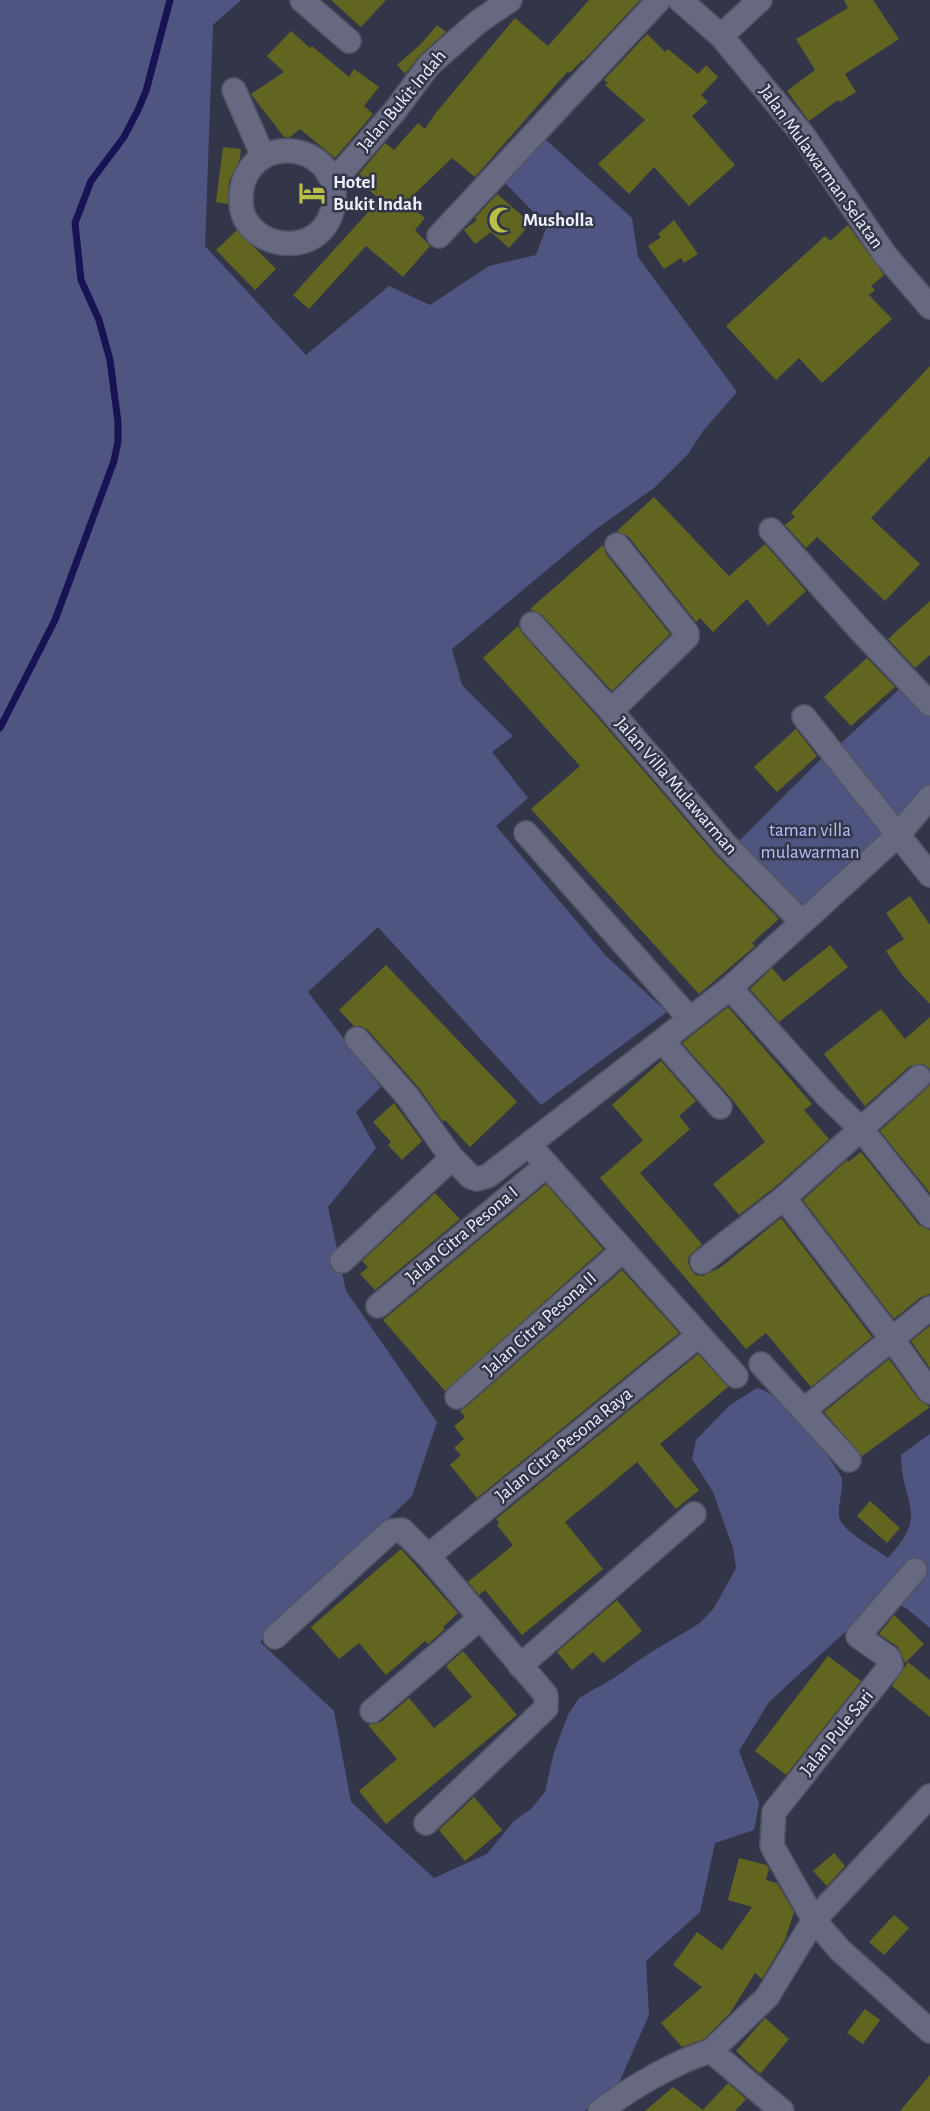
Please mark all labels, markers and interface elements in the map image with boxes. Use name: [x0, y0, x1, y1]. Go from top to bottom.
street label: Jalan Bukit Indah: [354, 47, 450, 155]
street label: Jalan Mulawarman Selatan: [755, 82, 887, 252]
place label: Hotel Bukit Indah: [333, 173, 422, 214]
hotel icon: Hotel Bukit Indah: [297, 178, 327, 208]
mosque icon: Musholla: [487, 205, 517, 235]
place label: Musholla: [523, 211, 594, 230]
street label: Jalan Villa Mulawarman: [611, 714, 741, 858]
park label: taman villa mulawarman: [761, 821, 859, 862]
street label: Jalan Citra Pesona I: [402, 1183, 522, 1287]
street label: Jalan Citra Pesona II: [480, 1268, 600, 1380]
street label: Jalan Citra Pesona Raya: [492, 1384, 636, 1506]
street label: Jalan Pule Sari: [797, 1686, 877, 1780]

